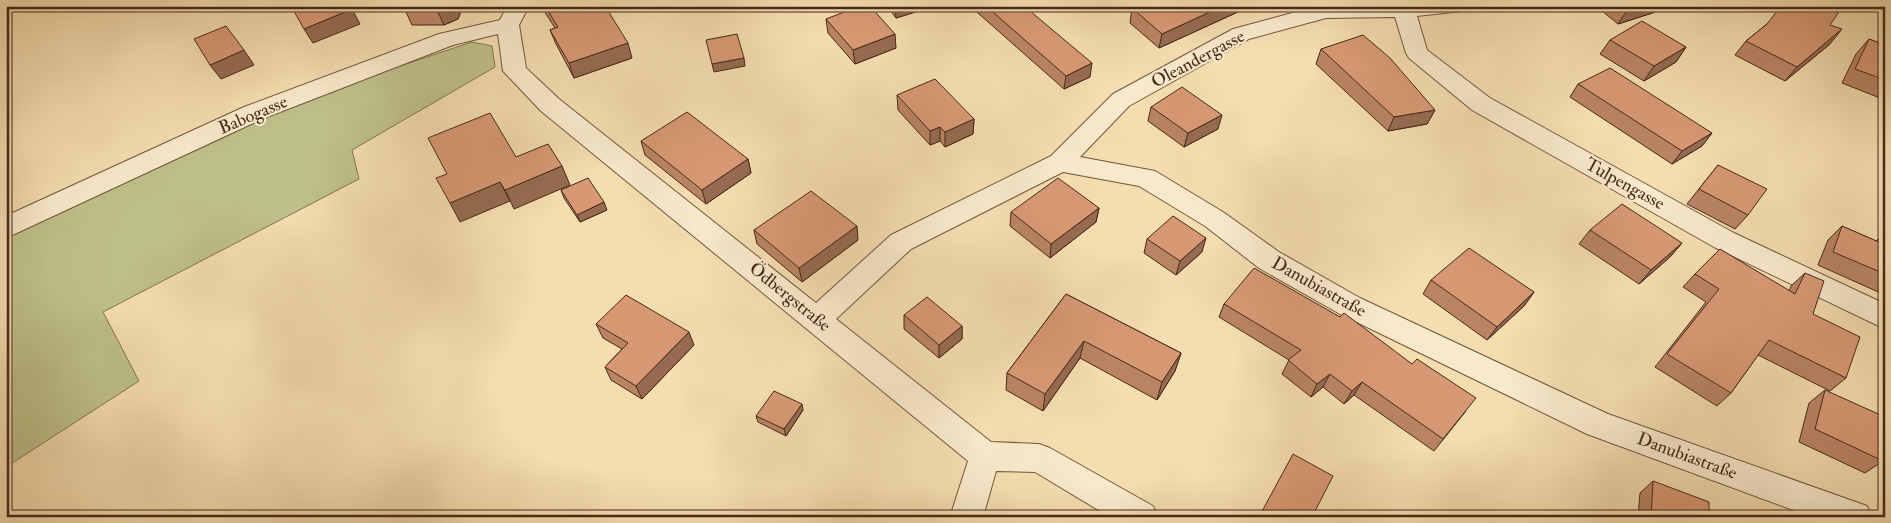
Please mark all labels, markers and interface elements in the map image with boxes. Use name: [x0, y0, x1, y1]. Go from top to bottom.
street label: Oleandergasse: [1147, 25, 1249, 93]
street label: Babogasse: [215, 90, 291, 140]
street label: Tulpengasse: [1581, 153, 1669, 215]
street label: Danubiastraße: [1268, 252, 1371, 323]
street label: Ödbergstraße: [744, 257, 836, 337]
street label: Danubiastraße: [1634, 427, 1741, 485]

